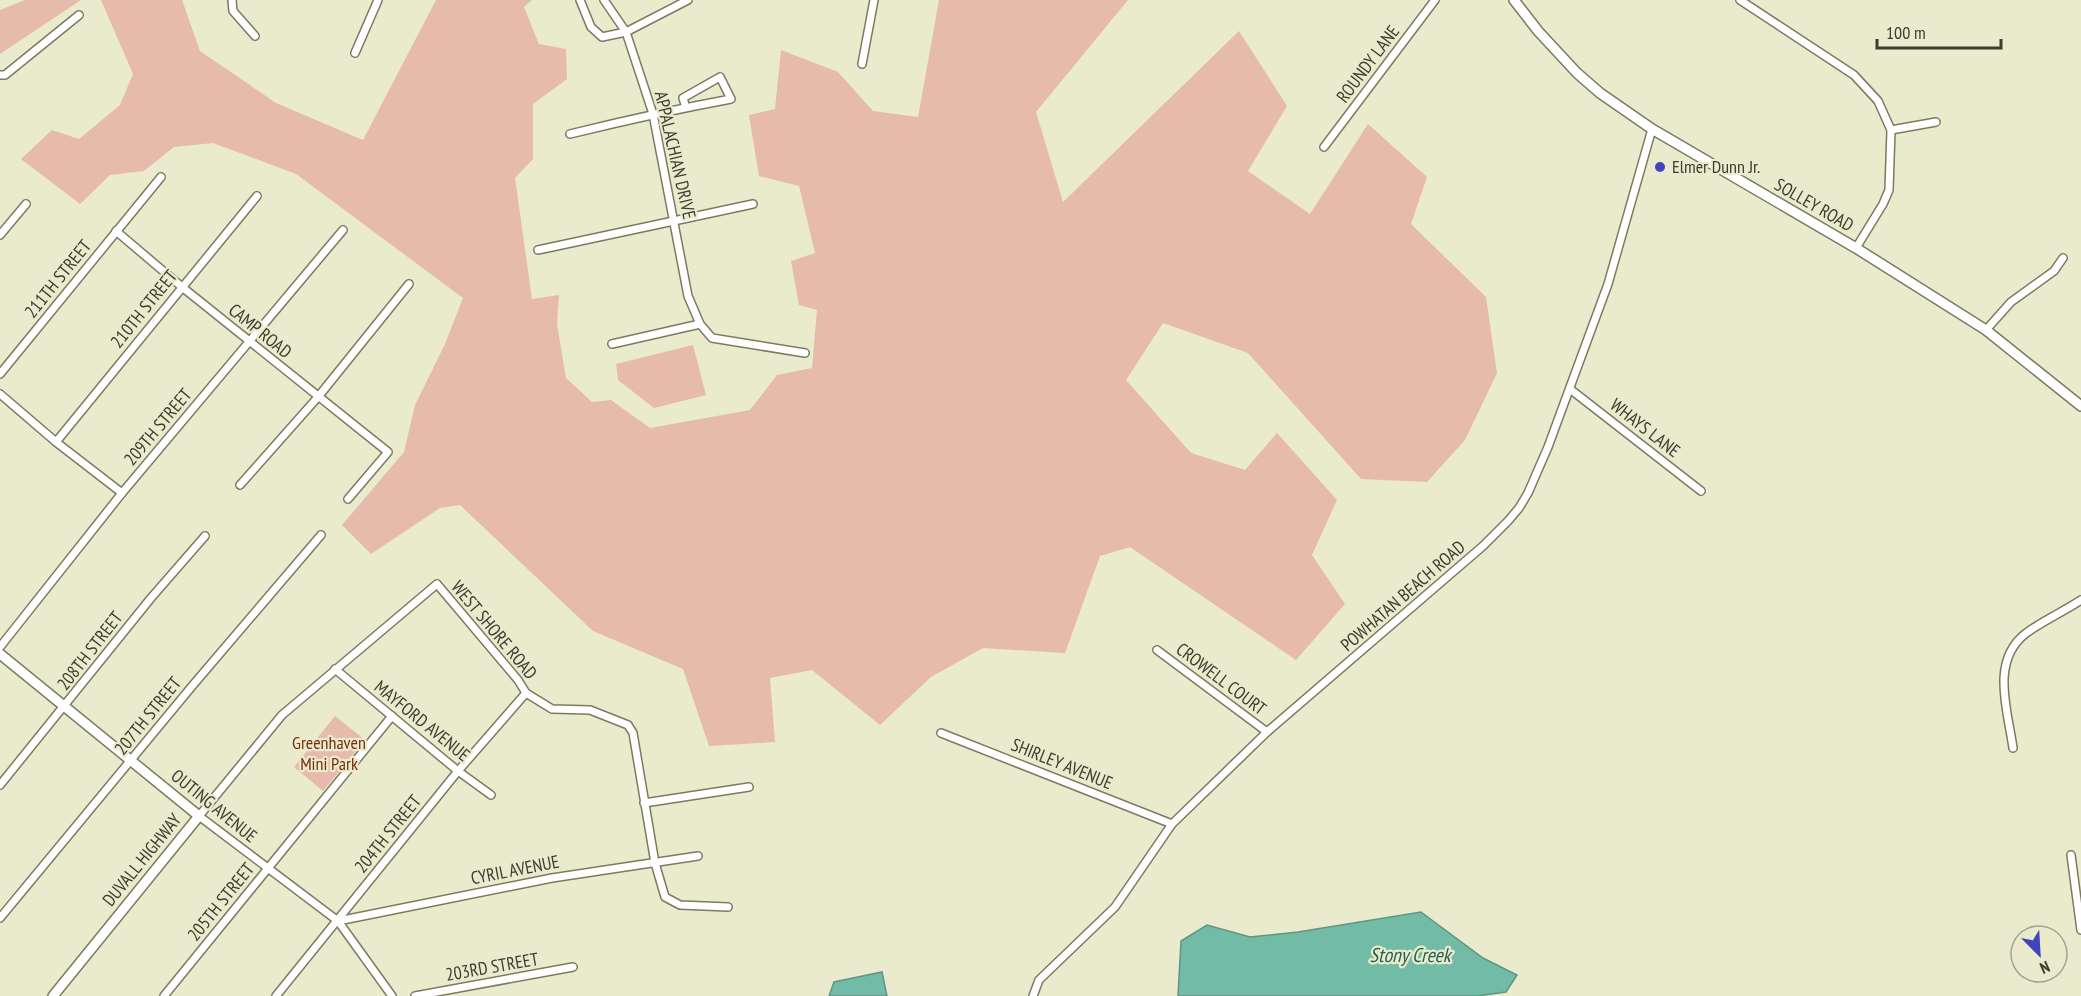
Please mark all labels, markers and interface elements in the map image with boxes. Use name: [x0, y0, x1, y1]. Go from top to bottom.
scale bar: [1877, 12, 2002, 50]
street label: ROUNDY LANE: [1331, 20, 1404, 107]
text: 100 m: [1886, 21, 1926, 44]
street label: APPALACHIAN DRIVE: [650, 89, 701, 221]
place label: Elmer Dunn Jr.: [1672, 155, 1760, 178]
marker: Elmer Dunn Jr.: [1653, 160, 1667, 174]
street label: SOLLEY ROAD: [1771, 173, 1858, 236]
street label: 211TH STREET: [19, 235, 96, 322]
street label: 210TH STREET: [105, 265, 182, 352]
street label: CAMP ROAD: [224, 298, 297, 363]
street label: 209TH STREET: [119, 383, 197, 470]
street label: WHAYS LANE: [1606, 393, 1685, 462]
street label: POWHATAN BEACH ROAD: [1336, 535, 1470, 656]
street label: WEST SHORE ROAD: [446, 576, 542, 684]
street label: 208TH STREET: [52, 607, 128, 695]
street label: CROWELL COURT: [1172, 637, 1271, 720]
street label: 207TH STREET: [109, 672, 186, 759]
street label: MAYFORD AVENUE: [370, 675, 475, 766]
park label: Greenhaven Mini Park: [292, 731, 366, 775]
street label: SHIRLEY AVENUE: [1008, 733, 1116, 794]
street label: OUTING AVENUE: [167, 764, 262, 847]
street label: 204TH STREET: [349, 790, 426, 877]
street label: DUVALL HIGHWAY: [97, 808, 187, 911]
street label: CYRIL AVENUE: [469, 850, 561, 889]
street label: 205TH STREET: [182, 858, 259, 945]
north arrow: [2009, 924, 2069, 984]
water label: Stony Creek: [1370, 942, 1453, 968]
street label: 203RD STREET: [444, 947, 540, 986]
text: N: [2037, 957, 2053, 979]

